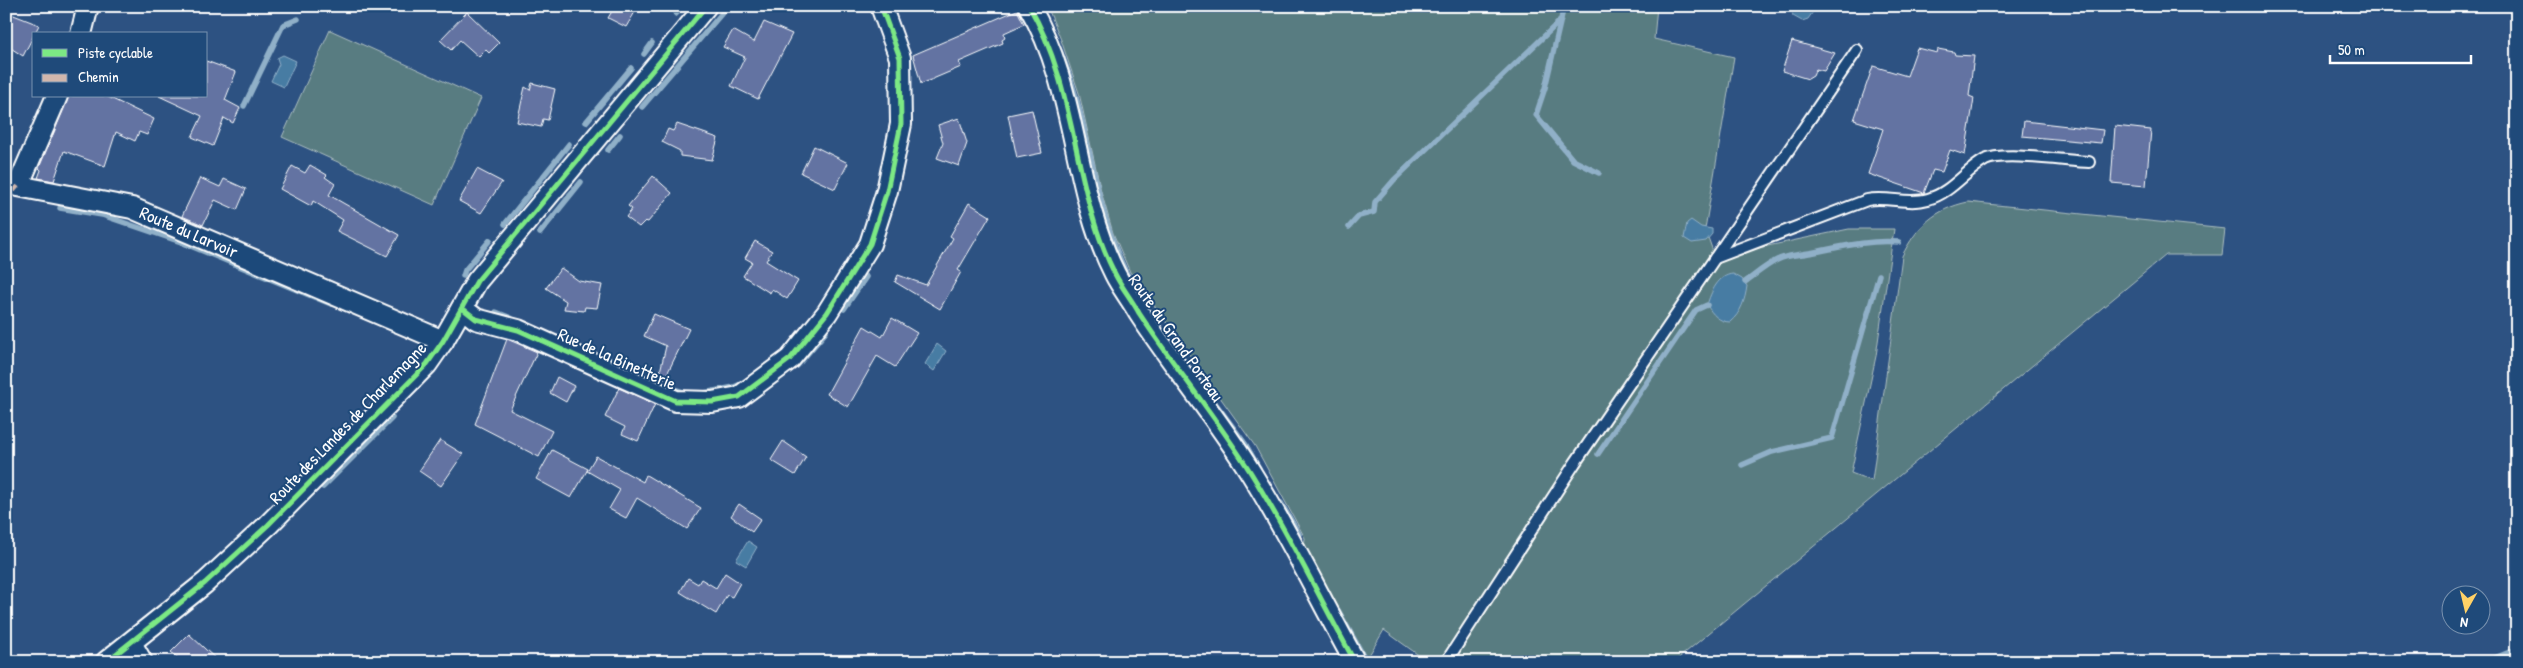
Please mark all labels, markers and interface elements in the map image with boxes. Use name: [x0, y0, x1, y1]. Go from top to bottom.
legend: [32, 32, 208, 98]
scale bar: [2330, 32, 2472, 64]
text: 50 m: [2338, 39, 2365, 60]
text: Piste cyclable: [78, 42, 153, 63]
text: Chemin: [78, 66, 119, 87]
street label: Route du Larvoir: [136, 200, 242, 264]
street label: Route du Grand Porteau: [1123, 269, 1230, 407]
street label: Rue de la Binetterie: [554, 321, 680, 396]
street label: Route des Landes de Charlemagne: [263, 336, 432, 509]
north arrow: [2440, 586, 2490, 636]
text: N: [2459, 613, 2469, 633]

